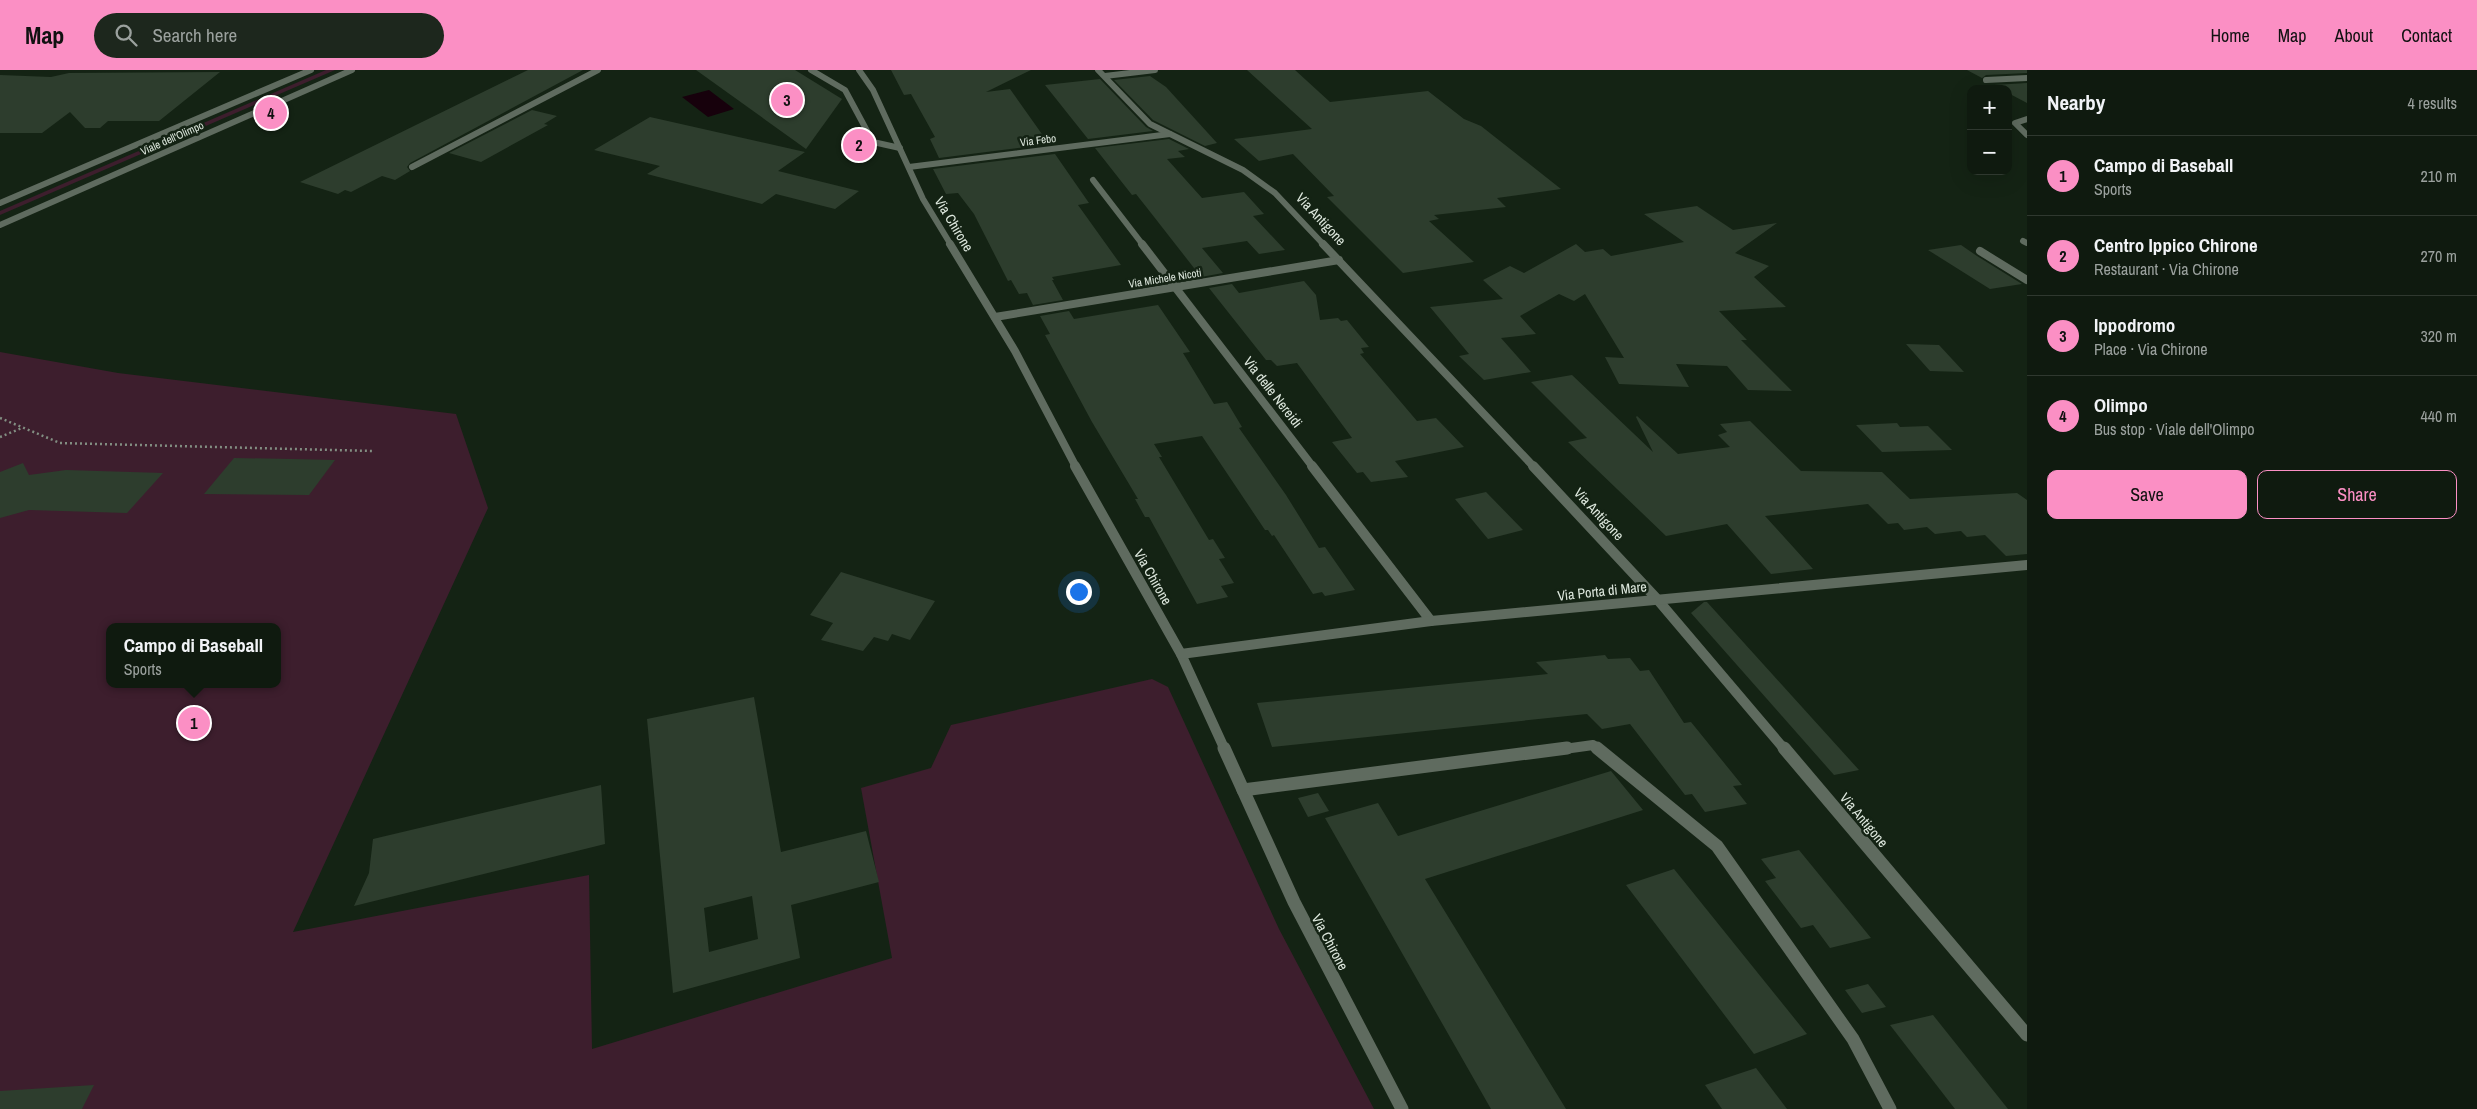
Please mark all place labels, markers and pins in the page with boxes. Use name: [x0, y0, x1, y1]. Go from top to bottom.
pin: 3: [771, 81, 803, 119]
pin: 4: [255, 94, 287, 132]
pin: 2: [843, 126, 875, 164]
pin: 1: [178, 704, 210, 742]

